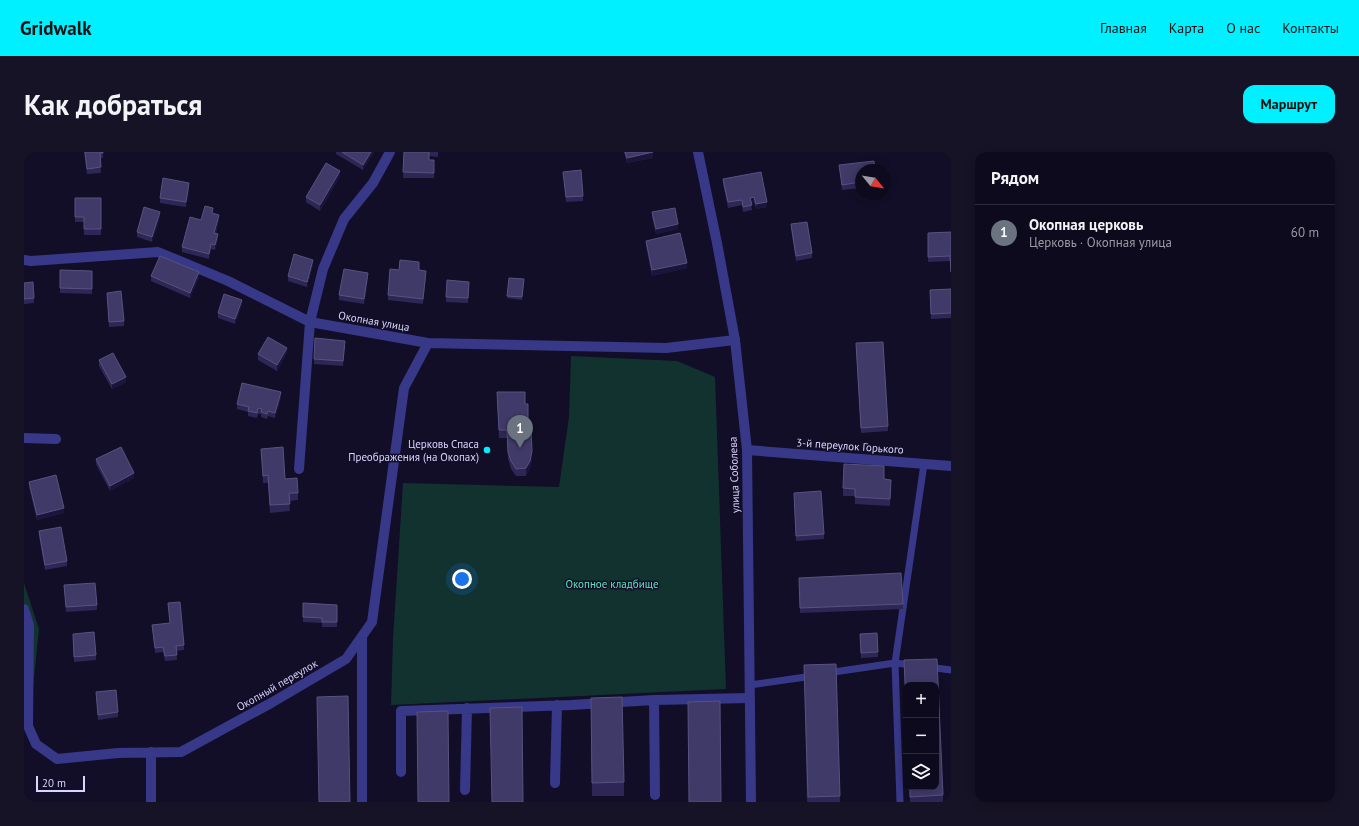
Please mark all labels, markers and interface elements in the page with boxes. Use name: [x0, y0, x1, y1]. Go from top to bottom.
text: Gridwalk: [20, 16, 92, 40]
text: Главная: [1100, 19, 1147, 37]
text: Карта: [1169, 19, 1204, 37]
text: О нас: [1226, 19, 1260, 37]
text: Контакты: [1282, 19, 1339, 37]
button: Маршрут: [1243, 85, 1335, 123]
text: Как добраться: [24, 86, 202, 123]
north arrow: [855, 164, 891, 200]
text: Рядом: [991, 167, 1039, 189]
text: Окопная церковь: [1029, 215, 1143, 234]
text: 1: [1000, 224, 1008, 241]
text: 60 m: [1291, 224, 1319, 241]
text: Церковь · Окопная улица: [1029, 234, 1172, 251]
street label: Окопная улица: [337, 308, 411, 334]
pin: 1: [507, 415, 533, 448]
street label: 3-й переулок Горького: [796, 435, 904, 457]
place label: Церковь Спаса Преображения (на Окопах): [348, 437, 479, 464]
street label: улица Соболева: [726, 437, 742, 513]
marker: Церковь Спаса Преображения (на Окопах): [482, 445, 492, 455]
your location: [452, 569, 472, 589]
park label: Окопное кладбище: [565, 577, 659, 591]
street label: Окопный переулок: [234, 656, 321, 714]
map controls: [903, 682, 939, 790]
button: +: [903, 682, 939, 718]
button: −: [903, 718, 939, 754]
button: layers: [903, 754, 939, 790]
scale bar: [36, 774, 85, 793]
text: 20 m: [42, 776, 66, 790]

